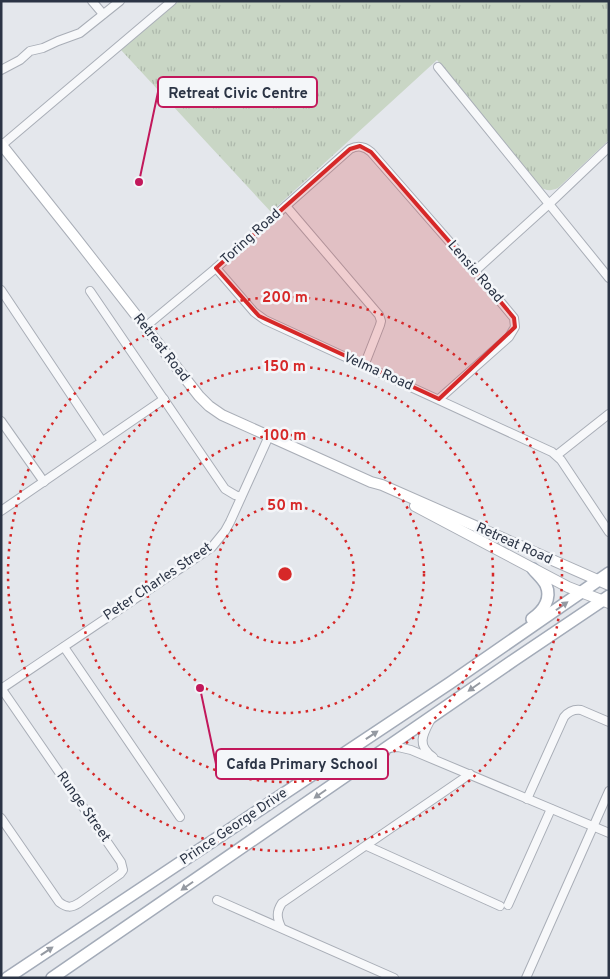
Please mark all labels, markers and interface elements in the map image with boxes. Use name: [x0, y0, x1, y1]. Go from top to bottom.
callout: Retreat Civic Centre: [158, 77, 317, 107]
text: Retreat Civic Centre: [168, 85, 308, 104]
street label: Toring Road: [217, 206, 285, 268]
street label: Lensie Road: [443, 237, 507, 307]
text: 200 m: [262, 289, 308, 308]
street label: Retreat Road: [129, 311, 193, 385]
street label: Velma Road: [341, 349, 415, 395]
text: 150 m: [264, 358, 306, 377]
text: 100 m: [264, 427, 306, 446]
text: 50 m: [267, 497, 303, 516]
street label: Retreat Road: [473, 520, 555, 568]
street label: Peter Charles Street: [101, 539, 215, 625]
centre of rings: [276, 565, 294, 583]
one-way arrow: [555, 601, 569, 611]
one-way arrow: [467, 682, 481, 692]
one-way arrow: [365, 730, 379, 739]
callout: Cafda Primary School: [216, 749, 388, 779]
text: Cafda Primary School: [226, 756, 378, 775]
street label: Runge Street: [52, 768, 114, 846]
street label: Prince George Drive: [177, 785, 291, 869]
one-way arrow: [314, 789, 327, 799]
one-way arrow: [180, 881, 193, 891]
one-way arrow: [41, 946, 54, 956]

